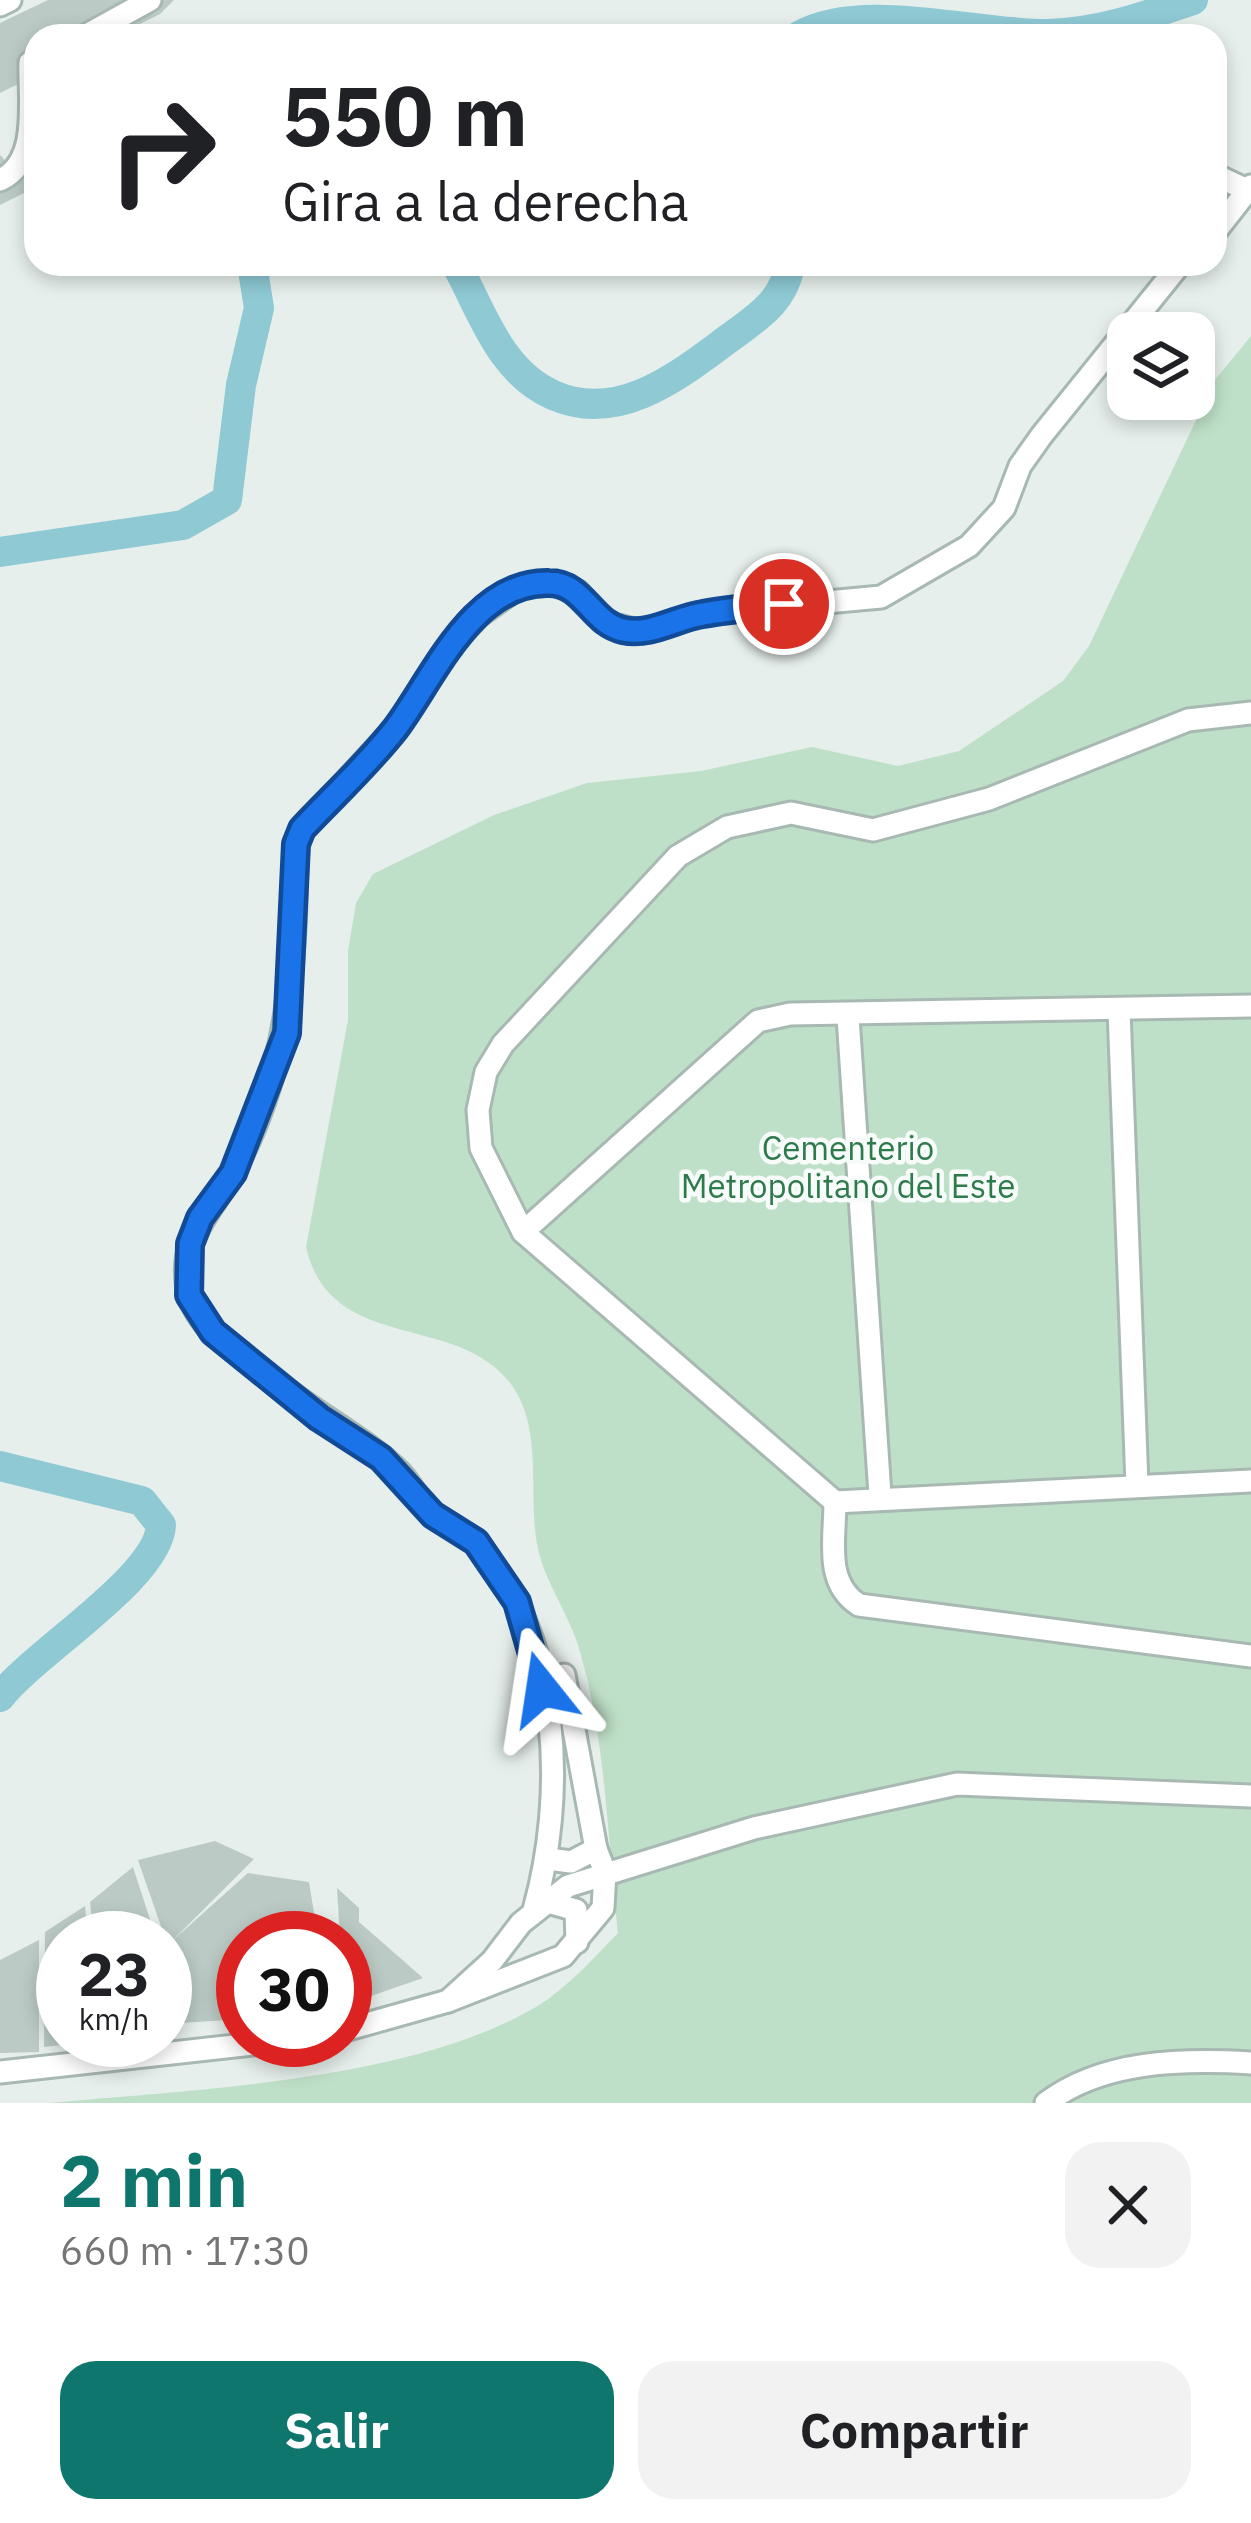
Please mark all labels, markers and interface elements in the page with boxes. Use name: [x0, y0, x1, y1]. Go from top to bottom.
text: 550 m: [282, 60, 528, 169]
icon: right: [84, 72, 240, 228]
text: Gira a la derecha: [282, 166, 689, 236]
map controls: [1107, 312, 1215, 420]
button: layers: [1107, 312, 1215, 420]
pin: [733, 553, 835, 655]
icon: arrive: [751, 571, 817, 637]
park label: Cementerio Metropolitano del Este: [681, 1126, 1015, 1207]
position arrow: [479, 1626, 605, 1752]
speed limit sign: 30: [216, 1911, 372, 2067]
text: 23: [78, 1934, 150, 2013]
text: km/h: [79, 1999, 149, 2038]
text: 2 min: [60, 2133, 248, 2227]
button: close: [1065, 2142, 1191, 2268]
text: 660 m · 17:30: [60, 2225, 310, 2276]
button: Salir: [60, 2361, 614, 2499]
button: Compartir: [638, 2361, 1191, 2499]

